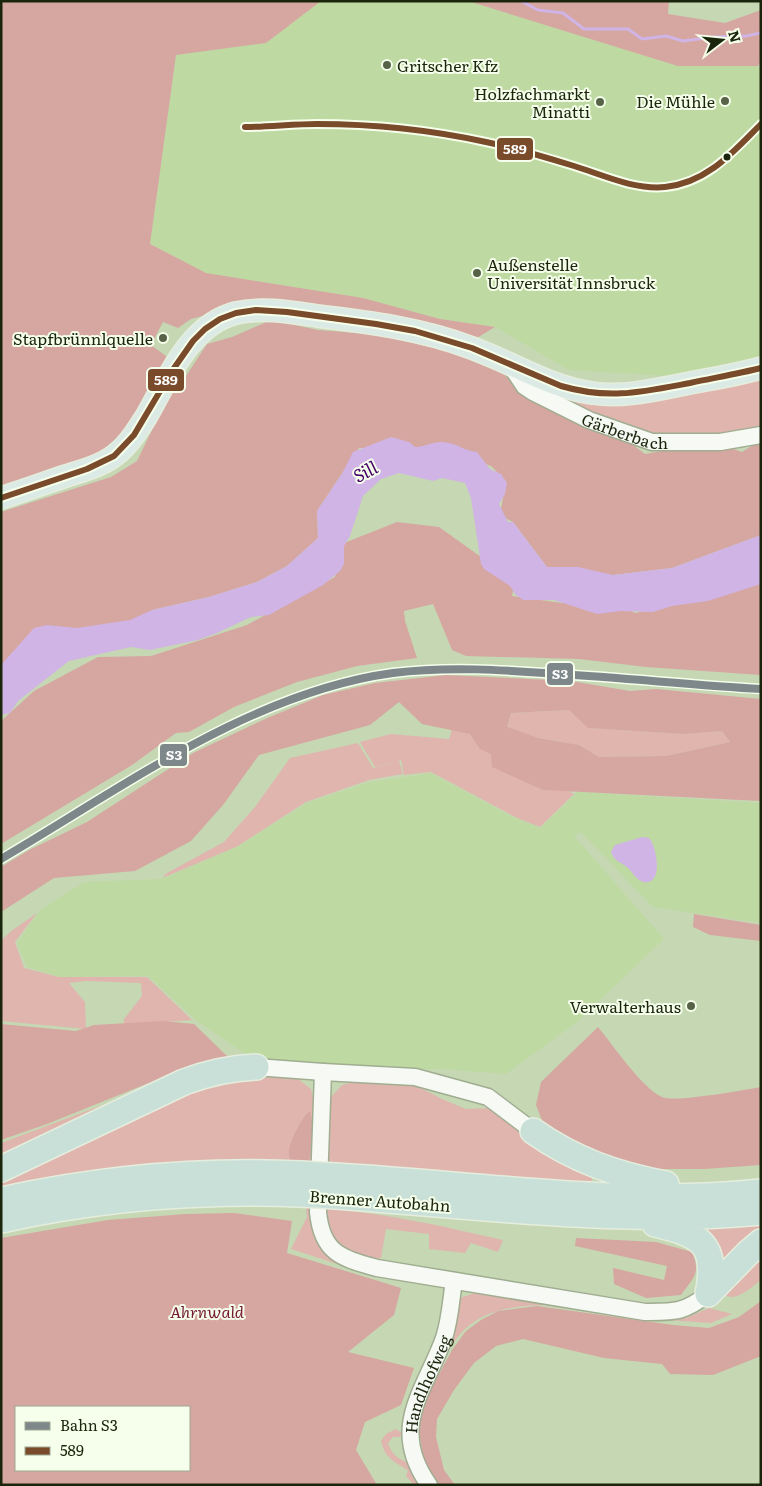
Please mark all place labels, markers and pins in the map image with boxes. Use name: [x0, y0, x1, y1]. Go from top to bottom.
place label: Gritscher Kfz: [397, 53, 498, 77]
marker: Gritscher Kfz: [381, 59, 393, 71]
place label: Holzfachmarkt Minatti: [474, 81, 591, 123]
place label: Die Mühle: [636, 89, 715, 113]
marker: Die Mühle: [719, 95, 731, 107]
marker: Holzfachmarkt Minatti: [594, 96, 606, 108]
unlabelled marker: [722, 152, 732, 162]
place label: Außenstelle Universität Innsbruck: [487, 252, 656, 294]
marker: Außenstelle Universität Innsbruck: [471, 267, 483, 279]
place label: Stapfbrünnlquelle: [13, 326, 153, 350]
marker: Stapfbrünnlquelle: [157, 332, 169, 344]
place label: Verwalterhaus: [570, 994, 681, 1018]
marker: Verwalterhaus: [685, 1000, 697, 1012]

